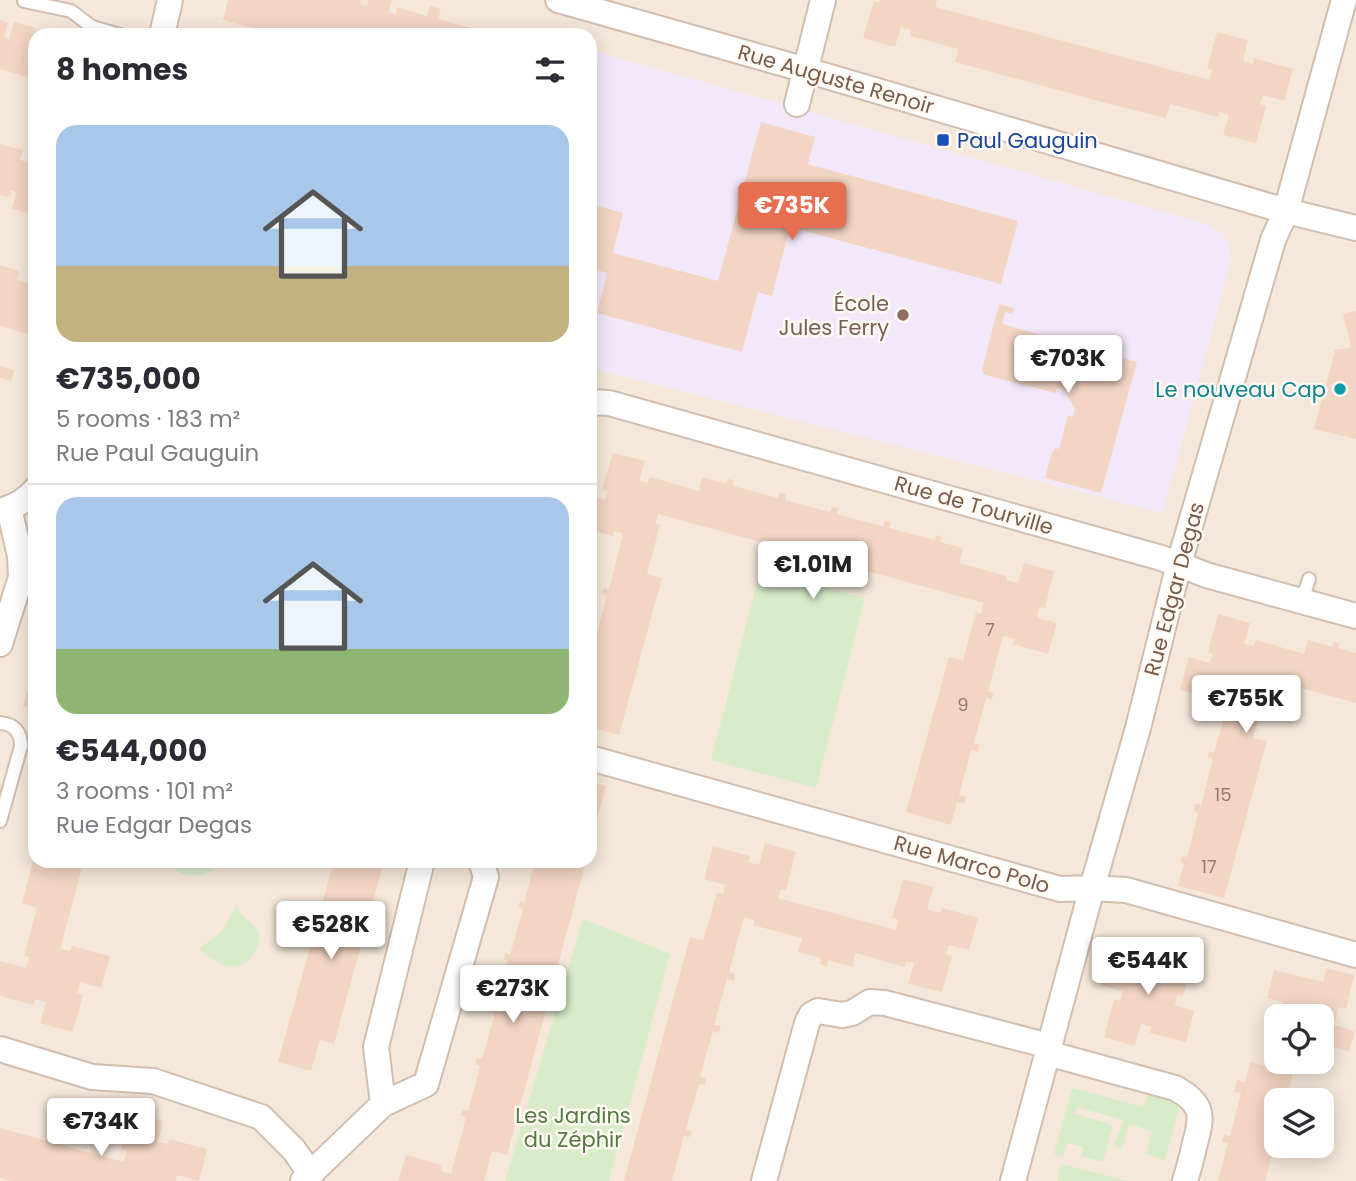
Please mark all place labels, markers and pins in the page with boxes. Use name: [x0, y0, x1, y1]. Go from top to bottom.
place label: Paul Gauguin: [957, 126, 1098, 155]
marker: Paul Gauguin: [935, 132, 951, 148]
pin: €735K: [743, 182, 841, 242]
place label: École Jules Ferry: [779, 289, 889, 342]
marker: École Jules Ferry: [895, 307, 911, 323]
pin: €703K: [1019, 336, 1117, 395]
place label: Le nouveau Cap: [1155, 375, 1326, 404]
marker: Le nouveau Cap: [1332, 381, 1348, 397]
pin: €1.01M: [756, 542, 870, 601]
pin: €755K: [1197, 676, 1295, 735]
pin: €528K: [282, 902, 380, 961]
pin: €544K: [1099, 937, 1197, 997]
pin: €273K: [464, 965, 562, 1025]
pin: €734K: [52, 1098, 150, 1158]

